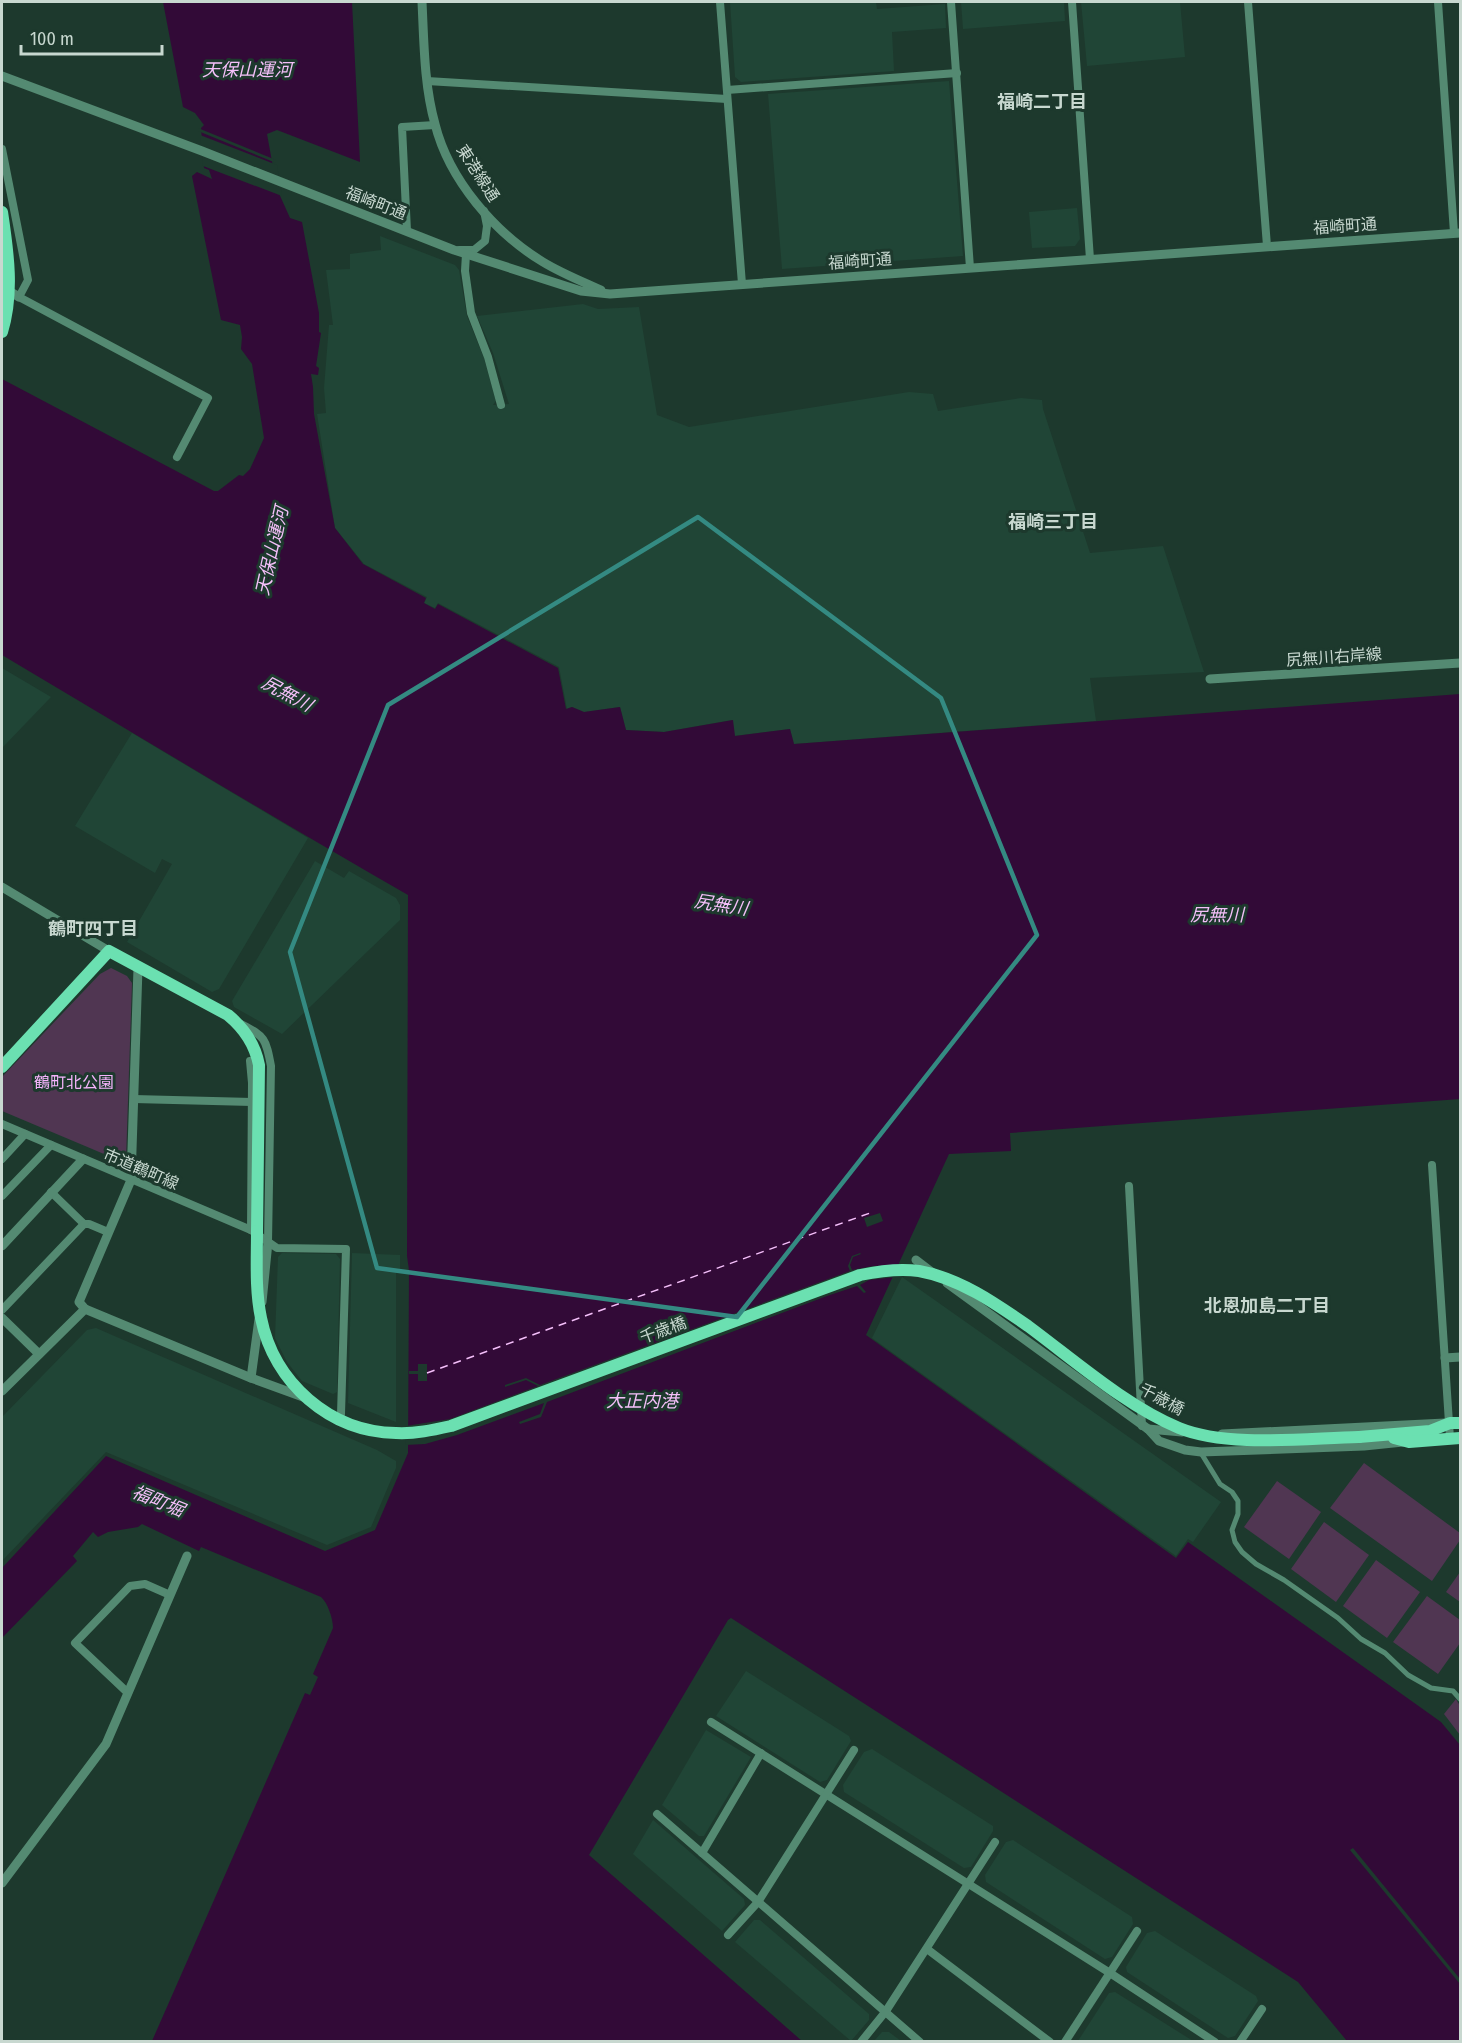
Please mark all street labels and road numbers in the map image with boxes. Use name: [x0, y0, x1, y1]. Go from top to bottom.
street label: 東港線通: [453, 141, 503, 205]
street label: 福崎町通: [343, 183, 409, 223]
street label: 福崎町通: [1312, 214, 1378, 238]
street label: 福崎町通: [827, 249, 893, 273]
street label: 尻無川右岸線: [1285, 644, 1383, 670]
street label: 市道鶴町線: [100, 1145, 182, 1193]
street label: 千歳橋: [637, 1313, 689, 1347]
street label: 千歳橋: [1136, 1379, 1188, 1419]

